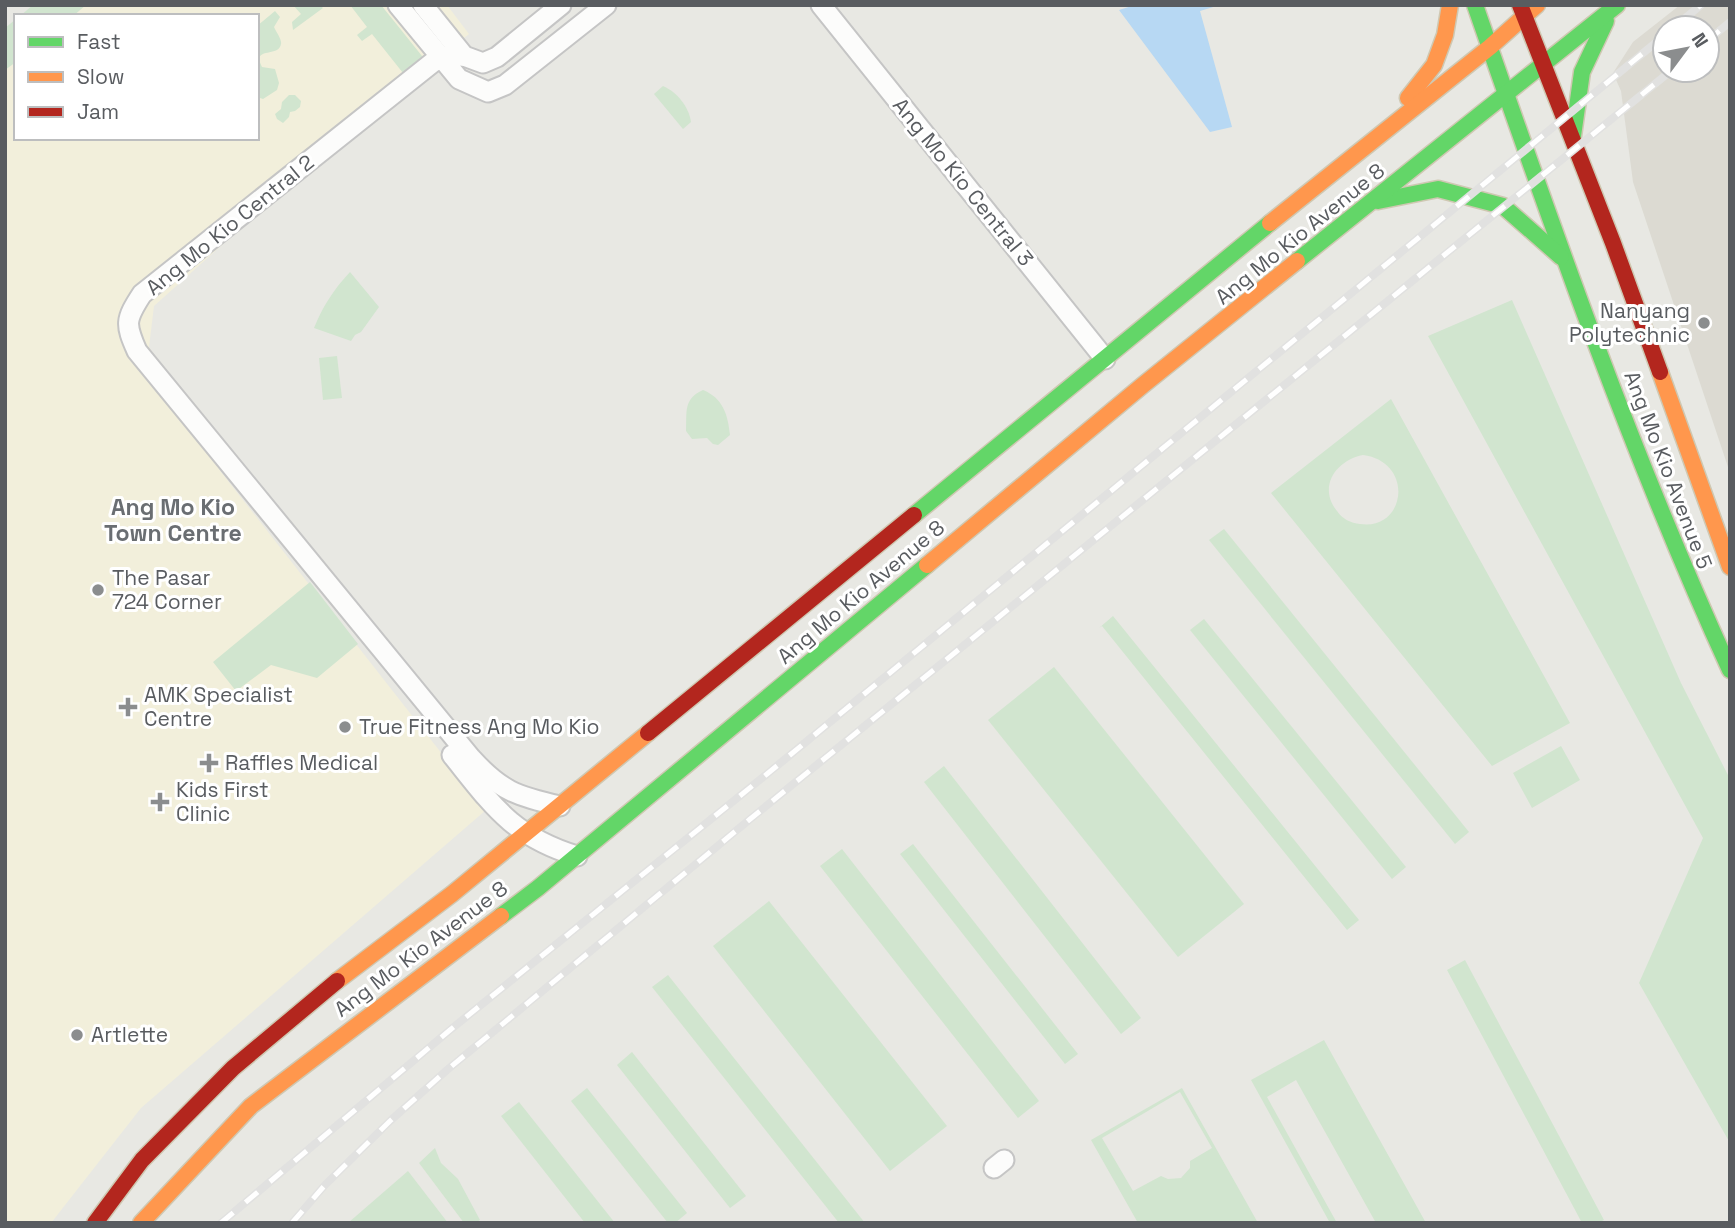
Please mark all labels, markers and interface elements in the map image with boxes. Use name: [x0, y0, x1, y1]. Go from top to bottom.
legend: [14, 14, 259, 140]
north arrow: [1651, 14, 1721, 84]
text: Fast: [77, 28, 121, 55]
text: N: [1686, 28, 1714, 52]
text: Slow: [77, 63, 125, 90]
street label: Ang Mo Kio Central 3: [887, 92, 1040, 271]
text: Jam: [77, 98, 119, 125]
street label: Ang Mo Kio Central 2: [140, 148, 319, 301]
street label: Ang Mo Kio Avenue 8: [1210, 157, 1390, 310]
place label: Nanyang Polytechnic: [1569, 297, 1690, 348]
marker: Nanyang Polytechnic: [1696, 315, 1712, 331]
street label: Ang Mo Kio Avenue 5: [1618, 367, 1719, 573]
district label: Ang Mo Kio Town Centre: [104, 492, 242, 548]
street label: Ang Mo Kio Avenue 8: [771, 514, 950, 670]
place label: The Pasar 724 Corner: [112, 564, 222, 615]
marker: The Pasar 724 Corner: [90, 582, 106, 598]
place label: AMK Specialist Centre: [144, 681, 293, 732]
marker: AMK Specialist Centre: [118, 697, 138, 717]
place label: True Fitness Ang Mo Kio: [359, 713, 600, 740]
marker: True Fitness Ang Mo Kio: [337, 719, 353, 735]
place label: Raffles Medical: [225, 749, 378, 776]
marker: Raffles Medical: [199, 753, 219, 773]
place label: Kids First Clinic: [176, 776, 269, 827]
marker: Kids First Clinic: [150, 792, 170, 812]
street label: Ang Mo Kio Avenue 8: [329, 875, 513, 1023]
place label: Artlette: [91, 1021, 168, 1048]
marker: Artlette: [69, 1027, 85, 1043]

